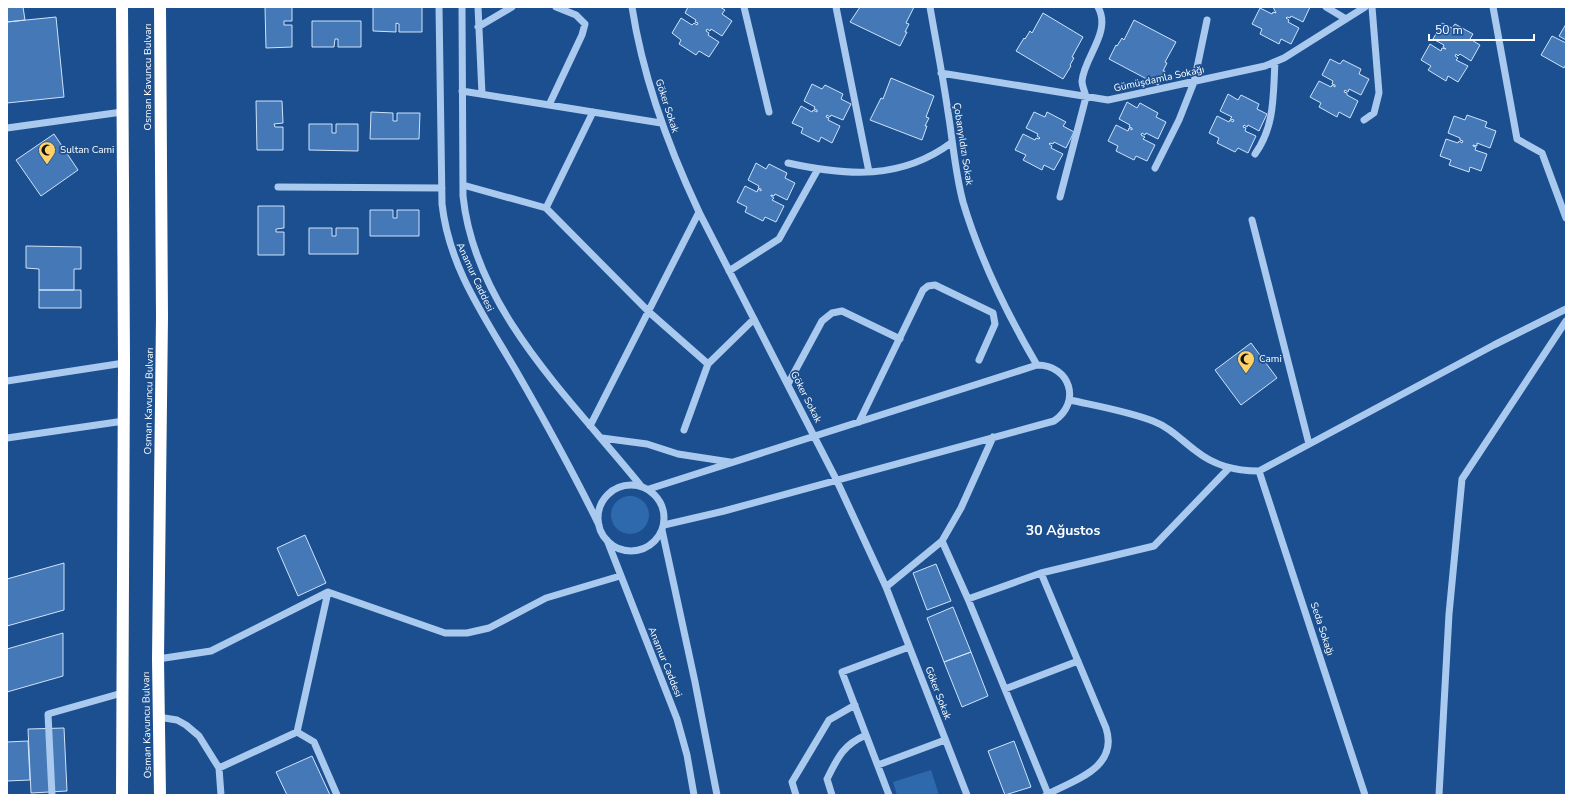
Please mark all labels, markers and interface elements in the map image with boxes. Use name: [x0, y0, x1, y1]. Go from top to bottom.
scale bar: [1429, 16, 1534, 42]
text: 50 m: [1435, 22, 1463, 38]
street label: Osman Kavuncu Bulvarı: [141, 24, 155, 130]
street label: Gümüşdamla Sokağı: [1112, 63, 1206, 95]
street label: Göker Sokak: [652, 77, 683, 136]
street label: Çobanyıldızı Sokak: [950, 102, 977, 187]
mosque icon: Sultan Cami: [37, 140, 57, 165]
place label: Sultan Cami: [60, 143, 114, 157]
street label: Anamur Caddesi: [453, 240, 497, 314]
street label: Osman Kavuncu Bulvarı: [141, 347, 157, 455]
mosque icon: Cami: [1236, 349, 1256, 374]
place label: Cami: [1259, 352, 1282, 366]
street label: Göker Sokak: [787, 369, 825, 426]
district label: 30 Ağustos: [1026, 521, 1100, 540]
street label: Seda Sokağı: [1307, 601, 1337, 657]
street label: Anamur Caddesi: [645, 625, 685, 699]
street label: Göker Sokak: [921, 664, 955, 723]
street label: Osman Kavuncu Bulvarı: [139, 671, 155, 779]

